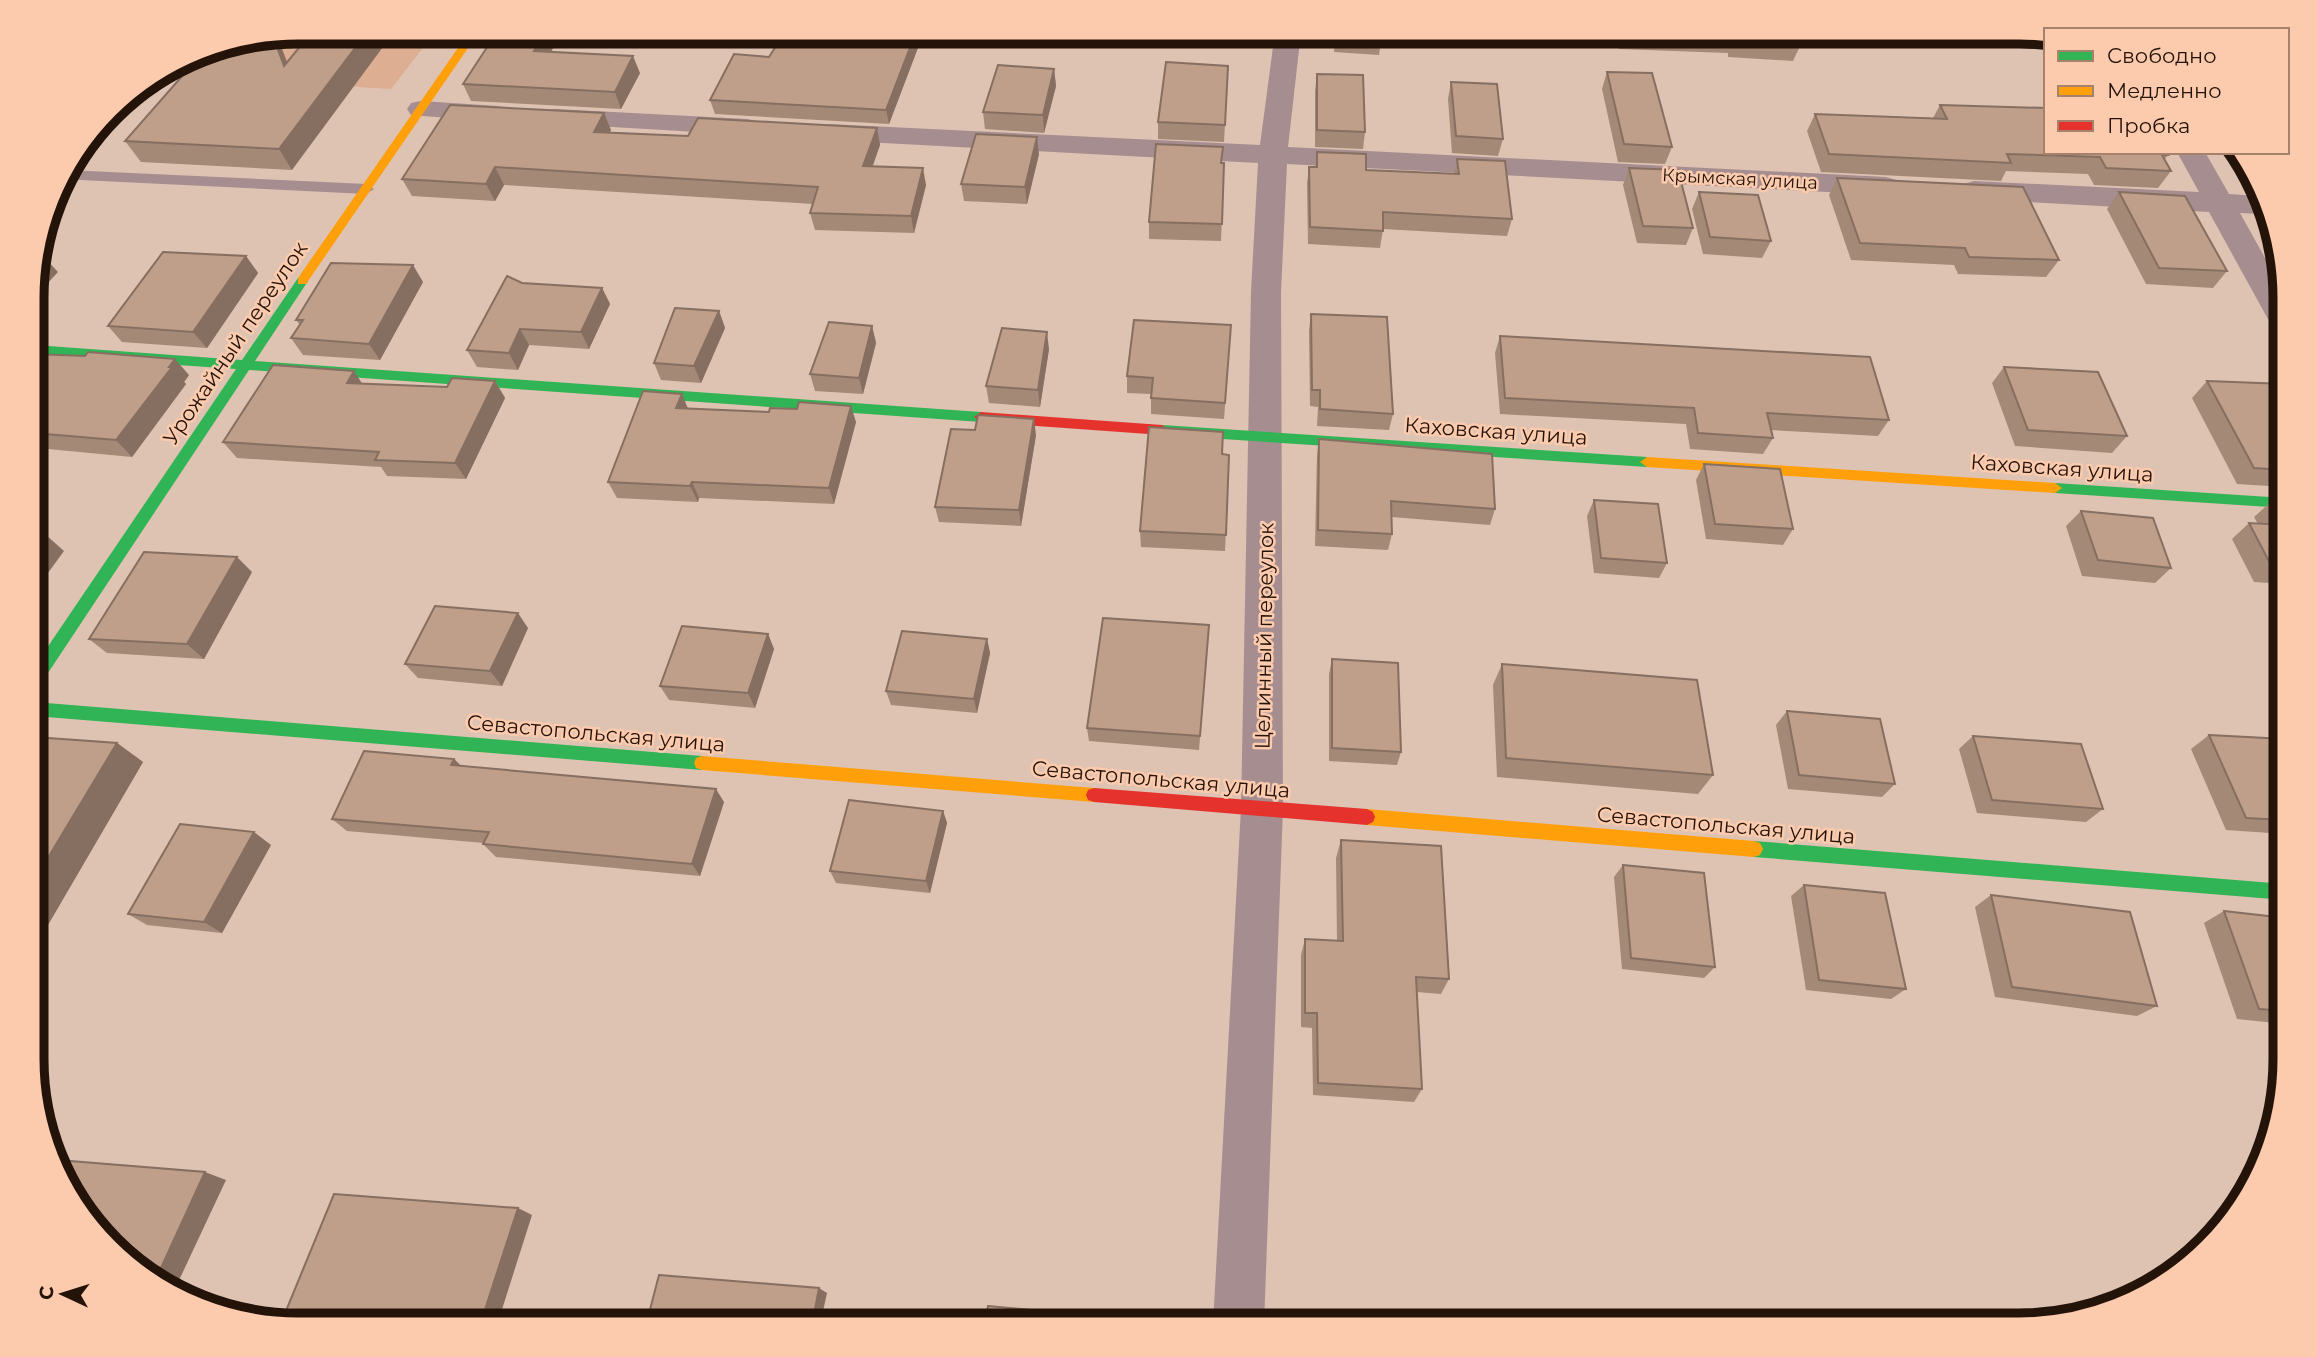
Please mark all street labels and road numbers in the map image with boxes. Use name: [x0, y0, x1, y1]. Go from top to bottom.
street label: Крымская улица: [1662, 164, 1818, 194]
street label: Урожайный переулок: [158, 237, 312, 449]
street label: Каховская улица: [1404, 412, 1588, 450]
street label: Каховская улица: [1970, 449, 2154, 487]
street label: Целинный переулок: [1250, 522, 1278, 750]
street label: Севастопольская улица: [466, 709, 726, 757]
street label: Севастопольская улица: [1031, 755, 1291, 803]
street label: Севастопольская улица: [1596, 801, 1856, 849]

